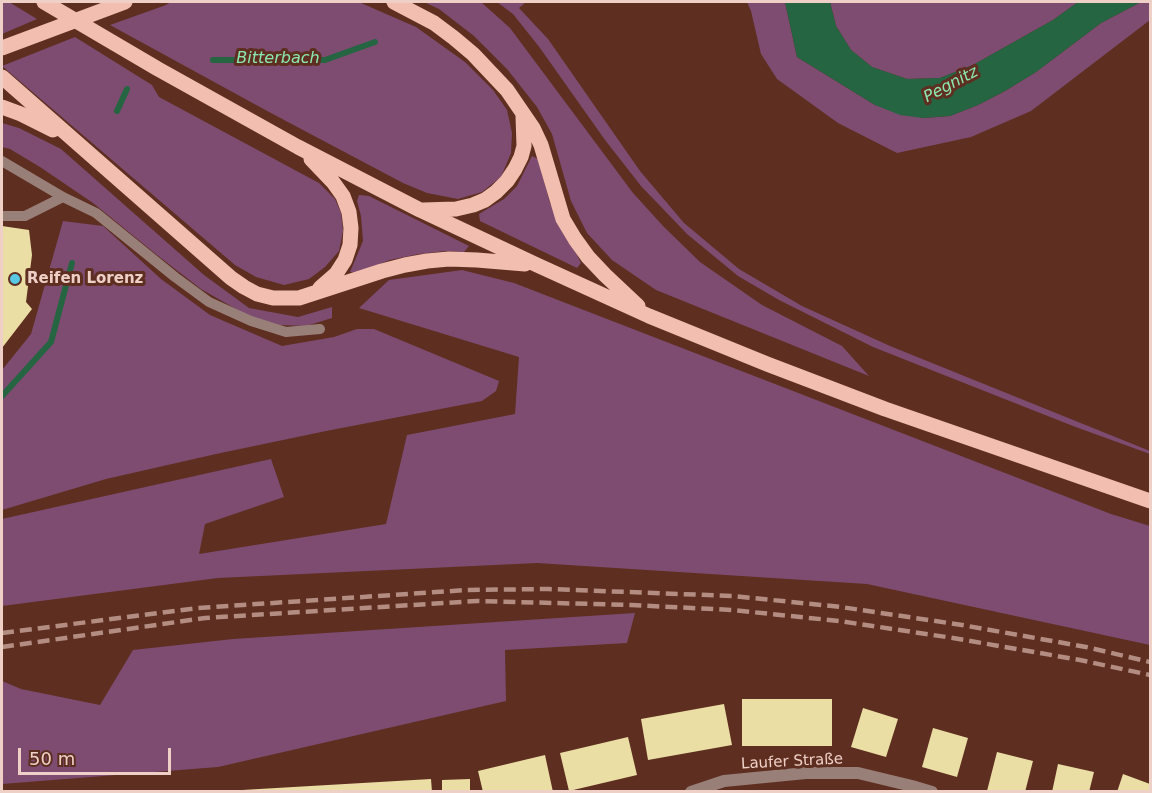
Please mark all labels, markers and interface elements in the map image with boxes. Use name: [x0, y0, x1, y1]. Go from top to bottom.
water label: Bitterbach: [236, 49, 320, 69]
water label: Pegnitz: [920, 63, 982, 107]
place label: Reifen Lorenz: [27, 270, 143, 288]
marker: Reifen Lorenz: [8, 272, 22, 286]
scale bar: [21, 736, 174, 774]
text: 50 m: [29, 748, 75, 769]
street label: Laufer Straße: [741, 750, 843, 774]

